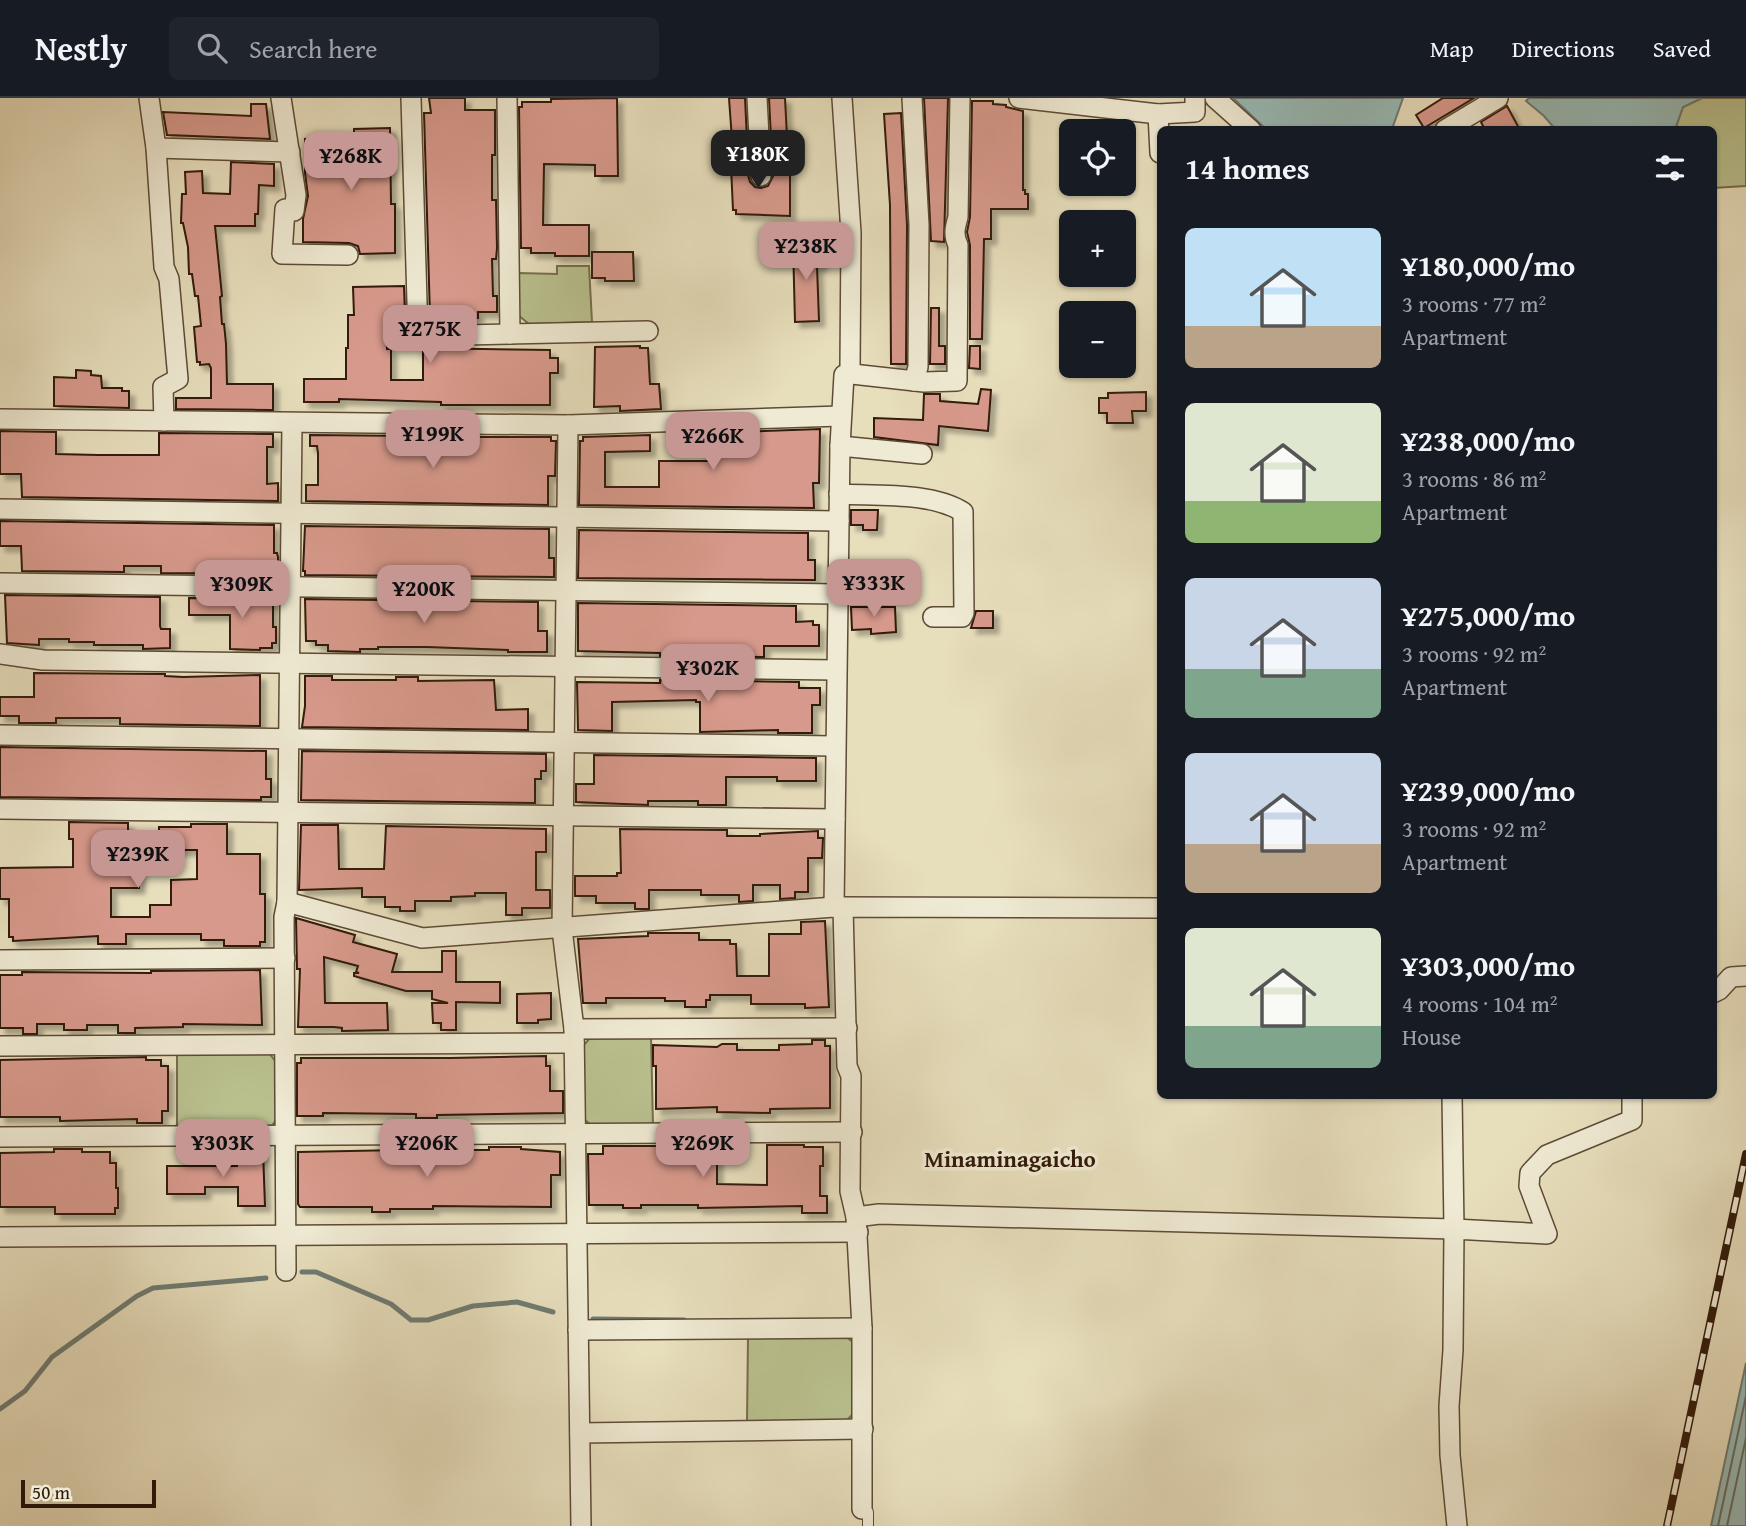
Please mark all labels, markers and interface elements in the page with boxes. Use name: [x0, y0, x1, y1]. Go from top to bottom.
search box: [169, 17, 659, 80]
text: Nestly: [35, 24, 127, 72]
icon: search: [193, 29, 231, 67]
text: Search here: [249, 29, 377, 68]
text: Map: [1430, 31, 1474, 66]
text: Directions: [1512, 31, 1615, 66]
text: Saved: [1653, 31, 1711, 66]
map controls: [1059, 119, 1136, 378]
button: locate: [1059, 119, 1136, 196]
pin: ¥180K: [709, 130, 807, 190]
pin: ¥268K: [302, 132, 400, 192]
text: ¥180K: [727, 136, 789, 169]
text: ¥268K: [320, 138, 382, 171]
text: 14 homes: [1185, 146, 1310, 190]
icon: filters: [1651, 149, 1689, 187]
button: +: [1059, 210, 1136, 287]
pin: ¥238K: [757, 222, 855, 282]
text: ¥238K: [775, 228, 837, 261]
text: ¥180,000/mo: [1402, 243, 1575, 287]
icon: home: [1241, 256, 1325, 340]
text: 3 rooms · 77 m²: [1402, 287, 1546, 320]
button: −: [1059, 301, 1136, 378]
pin: ¥275K: [381, 306, 479, 365]
text: ¥275K: [399, 311, 461, 344]
text: Apartment: [1402, 320, 1507, 353]
pin: ¥199K: [384, 410, 482, 470]
pin: ¥266K: [664, 412, 762, 472]
text: ¥199K: [402, 416, 464, 449]
text: ¥266K: [682, 418, 744, 451]
text: ¥238,000/mo: [1402, 418, 1575, 462]
icon: home: [1241, 431, 1325, 515]
text: 3 rooms · 86 m²: [1402, 462, 1546, 495]
text: Apartment: [1402, 495, 1507, 528]
pin: ¥309K: [193, 560, 291, 620]
pin: ¥333K: [825, 560, 923, 619]
text: ¥333K: [843, 565, 905, 598]
text: ¥309K: [211, 566, 273, 599]
pin: ¥200K: [375, 566, 473, 625]
text: ¥200K: [393, 571, 455, 604]
text: ¥275,000/mo: [1402, 593, 1575, 637]
icon: home: [1241, 606, 1325, 690]
text: 3 rooms · 92 m²: [1402, 637, 1546, 670]
pin: ¥302K: [659, 644, 757, 704]
text: ¥302K: [677, 650, 739, 683]
text: Apartment: [1402, 670, 1507, 703]
text: ¥239,000/mo: [1402, 768, 1575, 812]
icon: home: [1241, 781, 1325, 865]
text: 3 rooms · 92 m²: [1402, 812, 1546, 845]
pin: ¥239K: [89, 830, 187, 890]
text: ¥239K: [107, 836, 169, 869]
text: Apartment: [1402, 845, 1507, 878]
text: ¥303,000/mo: [1402, 943, 1575, 987]
icon: home: [1241, 956, 1325, 1040]
text: 4 rooms · 104 m²: [1402, 987, 1557, 1020]
text: House: [1402, 1020, 1461, 1053]
pin: ¥303K: [174, 1119, 272, 1179]
pin: ¥206K: [378, 1119, 476, 1179]
pin: ¥269K: [654, 1119, 752, 1179]
text: ¥303K: [192, 1125, 254, 1158]
text: ¥206K: [396, 1125, 458, 1158]
text: ¥269K: [672, 1125, 734, 1158]
district label: Minaminagaicho: [924, 1142, 1096, 1175]
scale bar: [21, 1477, 156, 1509]
text: 50 m: [32, 1478, 70, 1506]

